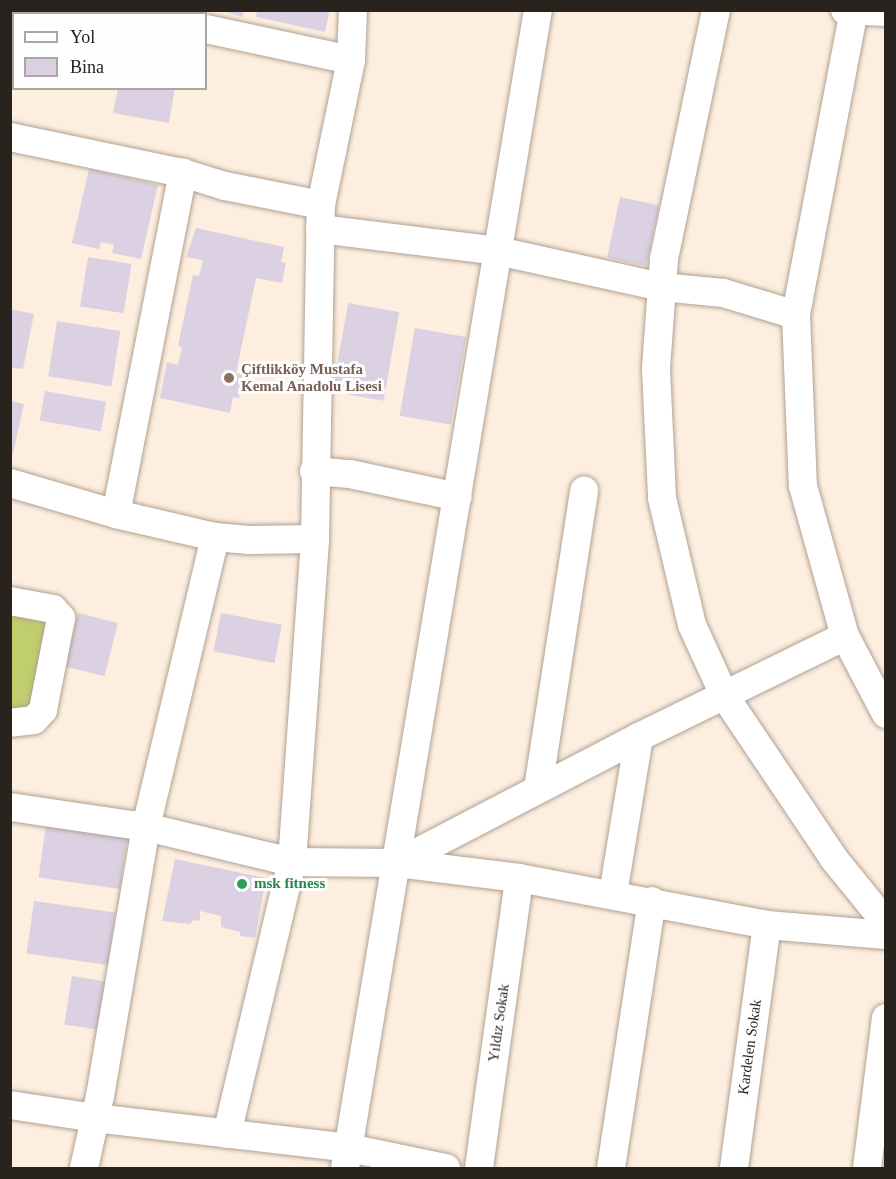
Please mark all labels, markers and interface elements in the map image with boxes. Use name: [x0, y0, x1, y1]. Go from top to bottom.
legend: [12, 12, 207, 90]
text: Yol: [70, 27, 95, 47]
text: Bina: [70, 57, 104, 77]
place label: Çiftlikköy Mustafa Kemal Anadolu Lisesi: [241, 360, 383, 395]
marker: Çiftlikköy Mustafa Kemal Anadolu Lisesi: [222, 371, 236, 385]
place label: msk fitness: [254, 875, 325, 893]
marker: msk fitness: [235, 877, 249, 891]
street label: Yıldız Sokak: [485, 983, 513, 1063]
street label: Kardelen Sokak: [734, 998, 766, 1096]

